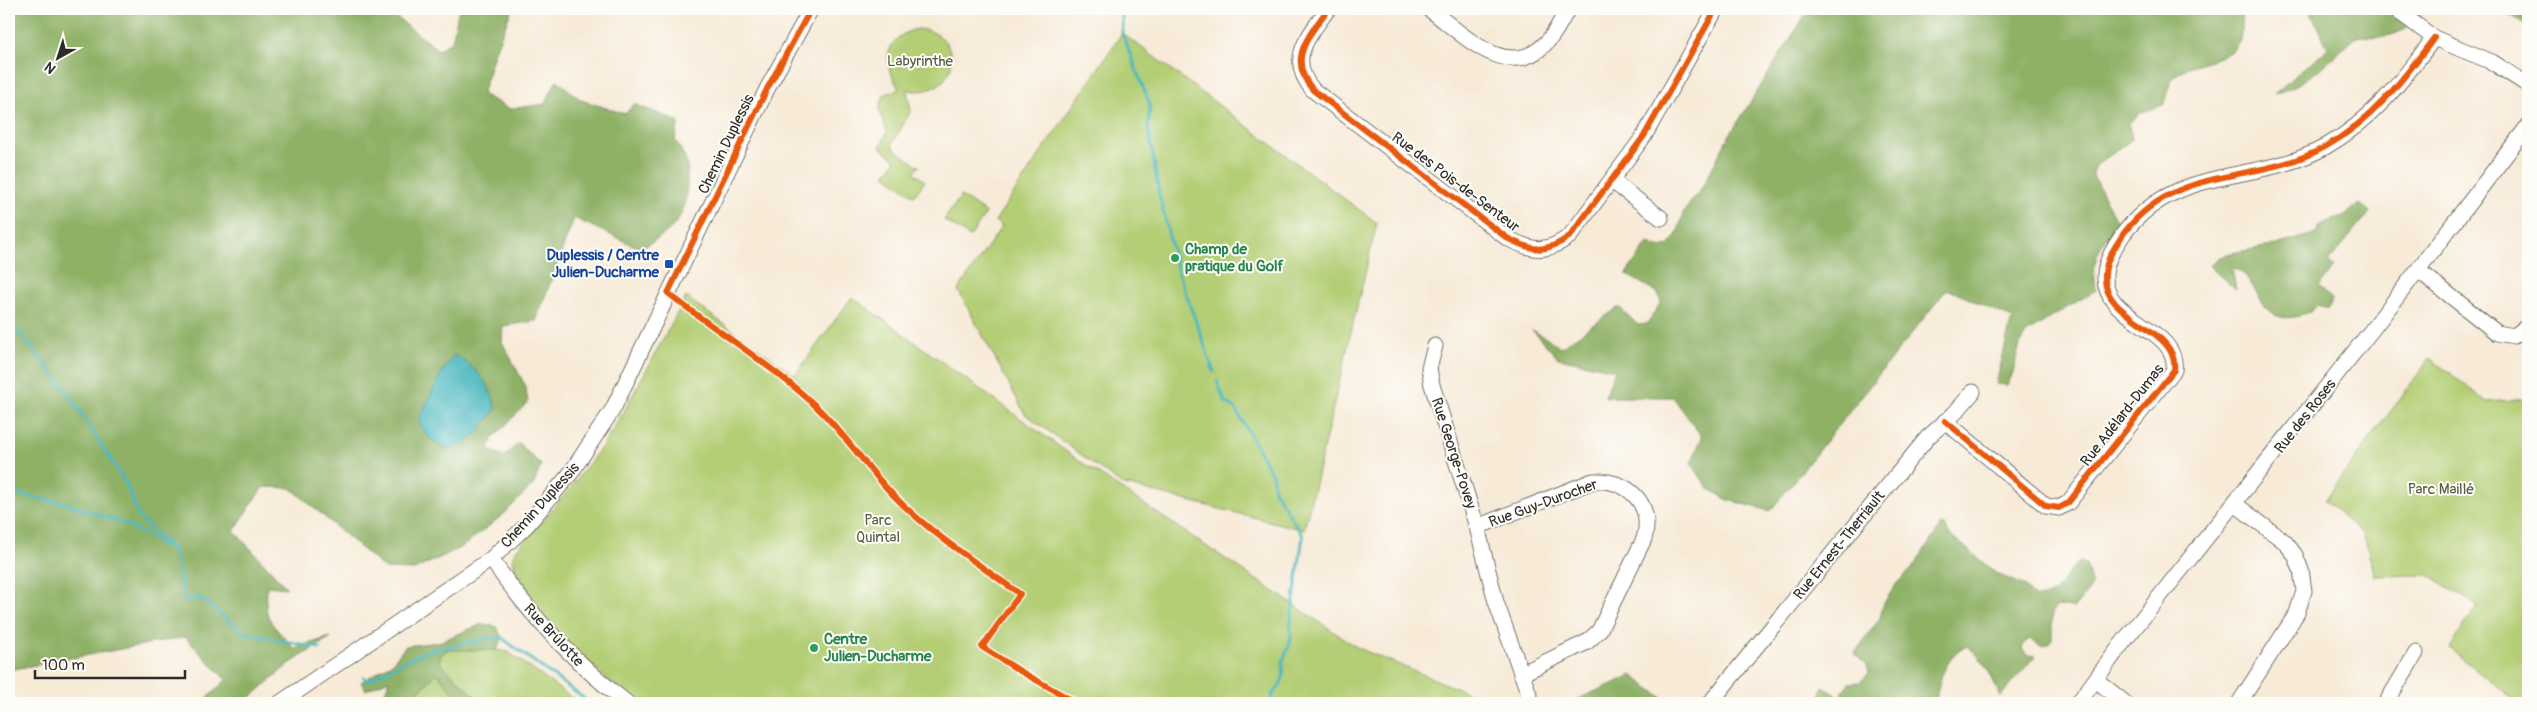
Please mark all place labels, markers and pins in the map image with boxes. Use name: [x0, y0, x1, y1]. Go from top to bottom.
place label: Champ de pratique du Golf: [1185, 240, 1285, 276]
place label: Duplessis / Centre Julien-Ducharme: [546, 246, 660, 282]
marker: Champ de pratique du Golf: [1169, 252, 1181, 264]
marker: Duplessis / Centre Julien-Ducharme: [663, 258, 675, 270]
place label: Centre Julien-Ducharme: [824, 630, 932, 666]
marker: Centre Julien-Ducharme: [808, 642, 820, 654]

